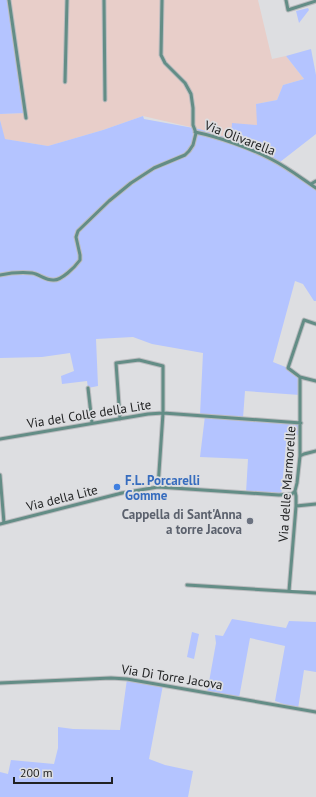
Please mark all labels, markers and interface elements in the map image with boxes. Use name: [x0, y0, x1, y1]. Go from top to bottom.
street label: Via Olivarella: [201, 116, 278, 159]
street label: Via del Colle della Lite: [25, 396, 152, 432]
street label: Via delle Marmorelle: [274, 426, 300, 543]
place label: F.L. Porcarelli Gomme: [125, 472, 200, 504]
street label: Via della Lite: [24, 481, 99, 515]
marker: F.L. Porcarelli Gomme: [112, 482, 122, 492]
place label: Cappella di Sant'Anna a torre Jacova: [122, 506, 242, 538]
marker: Cappella di Sant'Anna a torre Jacova: [245, 516, 255, 526]
street label: Via Di Torre Jacova: [119, 660, 224, 693]
scale bar: [14, 759, 112, 785]
text: 200 m: [20, 765, 53, 780]

